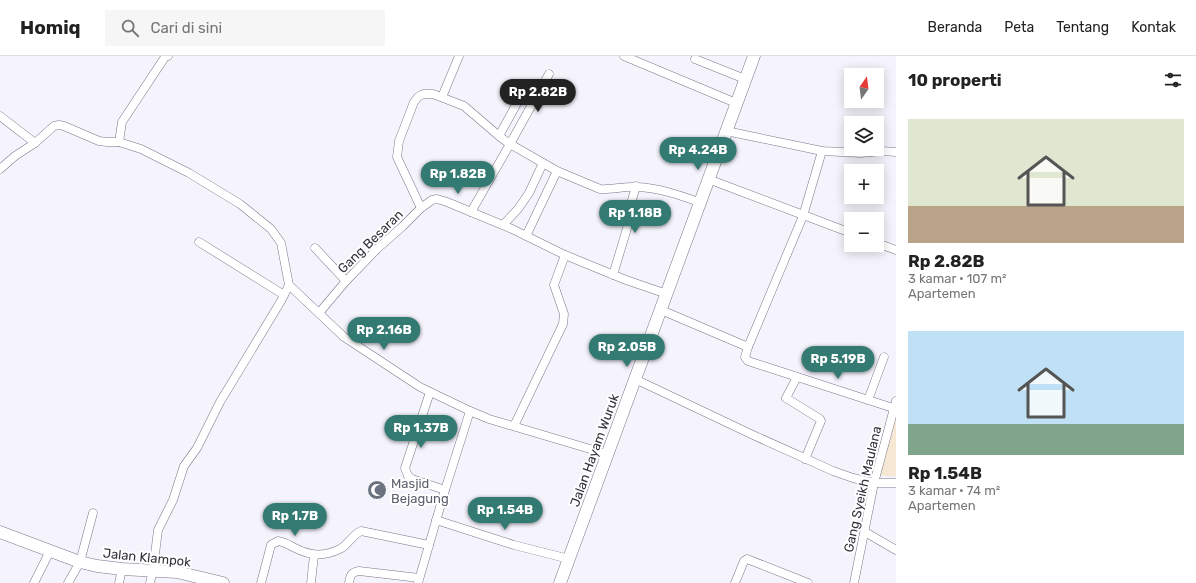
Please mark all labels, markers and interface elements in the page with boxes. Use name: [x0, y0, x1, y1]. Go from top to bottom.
search box: [105, 10, 385, 46]
text: Homiq: [20, 16, 81, 39]
icon: search: [119, 17, 141, 39]
text: Cari di sini: [151, 19, 222, 37]
text: Beranda: [928, 19, 982, 36]
text: Peta: [1004, 19, 1034, 36]
text: Tentang: [1056, 19, 1109, 36]
text: Kontak: [1131, 19, 1176, 36]
north arrow: [844, 68, 884, 108]
map controls: [844, 68, 884, 252]
icon: filters: [1162, 69, 1184, 91]
text: 10 properti: [908, 70, 1002, 90]
pin: Rp 2.82B: [497, 79, 579, 113]
text: Rp 2.82B: [509, 84, 567, 99]
button: layers: [844, 116, 884, 156]
pin: Rp 4.24B: [657, 137, 739, 171]
text: Rp 4.24B: [669, 142, 727, 157]
icon: home: [1010, 145, 1082, 217]
pin: Rp 1.82B: [417, 161, 499, 195]
button: +: [844, 164, 884, 204]
text: Rp 1.82B: [430, 166, 486, 181]
pin: Rp 1.18B: [594, 200, 676, 234]
text: Rp 1.18B: [608, 205, 662, 220]
street label: Gang Besaran: [335, 207, 407, 277]
button: −: [844, 212, 884, 252]
text: Rp 2.82B: [908, 251, 984, 271]
text: 3 kamar · 107 m²: [908, 271, 1006, 286]
text: Apartemen: [908, 286, 976, 301]
pin: Rp 2.16B: [343, 317, 425, 351]
text: Rp 2.16B: [356, 322, 412, 337]
pin: Rp 2.05B: [586, 334, 668, 368]
text: Rp 2.05B: [598, 339, 656, 354]
pin: Rp 5.19B: [797, 346, 879, 380]
text: Rp 5.19B: [810, 351, 866, 366]
icon: home: [1010, 357, 1082, 429]
street label: Jalan Hayam Wuruk: [567, 391, 622, 509]
pin: Rp 1.37B: [380, 415, 462, 449]
text: Rp 1.37B: [393, 420, 449, 435]
street label: Gang Syeikh Maulana: [841, 425, 885, 554]
text: Rp 1.54B: [908, 463, 982, 483]
place label: Masjid Bejagung: [391, 476, 449, 507]
mosque icon: Masjid Bejagung: [366, 479, 388, 501]
text: 3 kamar · 74 m²: [908, 483, 1000, 498]
pin: Rp 1.54B: [464, 497, 546, 531]
text: Apartemen: [908, 498, 976, 513]
text: Rp 1.54B: [477, 502, 533, 517]
pin: Rp 1.7B: [258, 503, 332, 537]
text: Rp 1.7B: [272, 508, 318, 523]
street label: Jalan Klampok: [102, 545, 192, 570]

